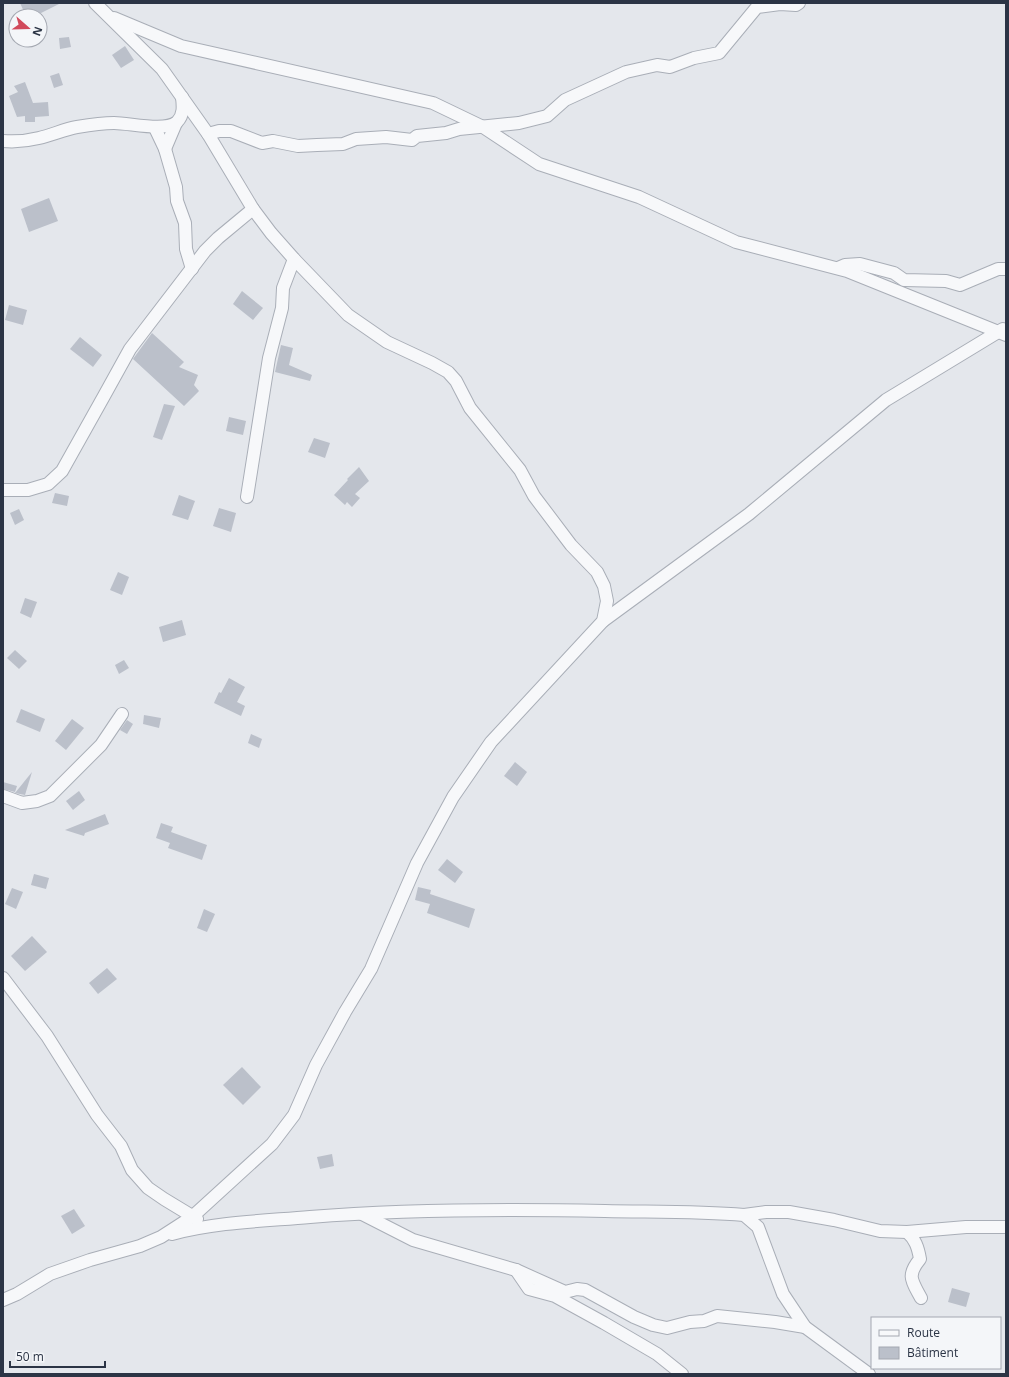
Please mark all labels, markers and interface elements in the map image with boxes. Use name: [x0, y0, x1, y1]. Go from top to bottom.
north arrow: [8, 8, 48, 48]
text: N: [29, 25, 46, 38]
legend: [871, 1317, 1001, 1369]
text: Route: [907, 1324, 940, 1341]
scale bar: [10, 1343, 105, 1369]
text: Bâtiment: [907, 1344, 958, 1361]
text: 50 m: [16, 1348, 44, 1365]

